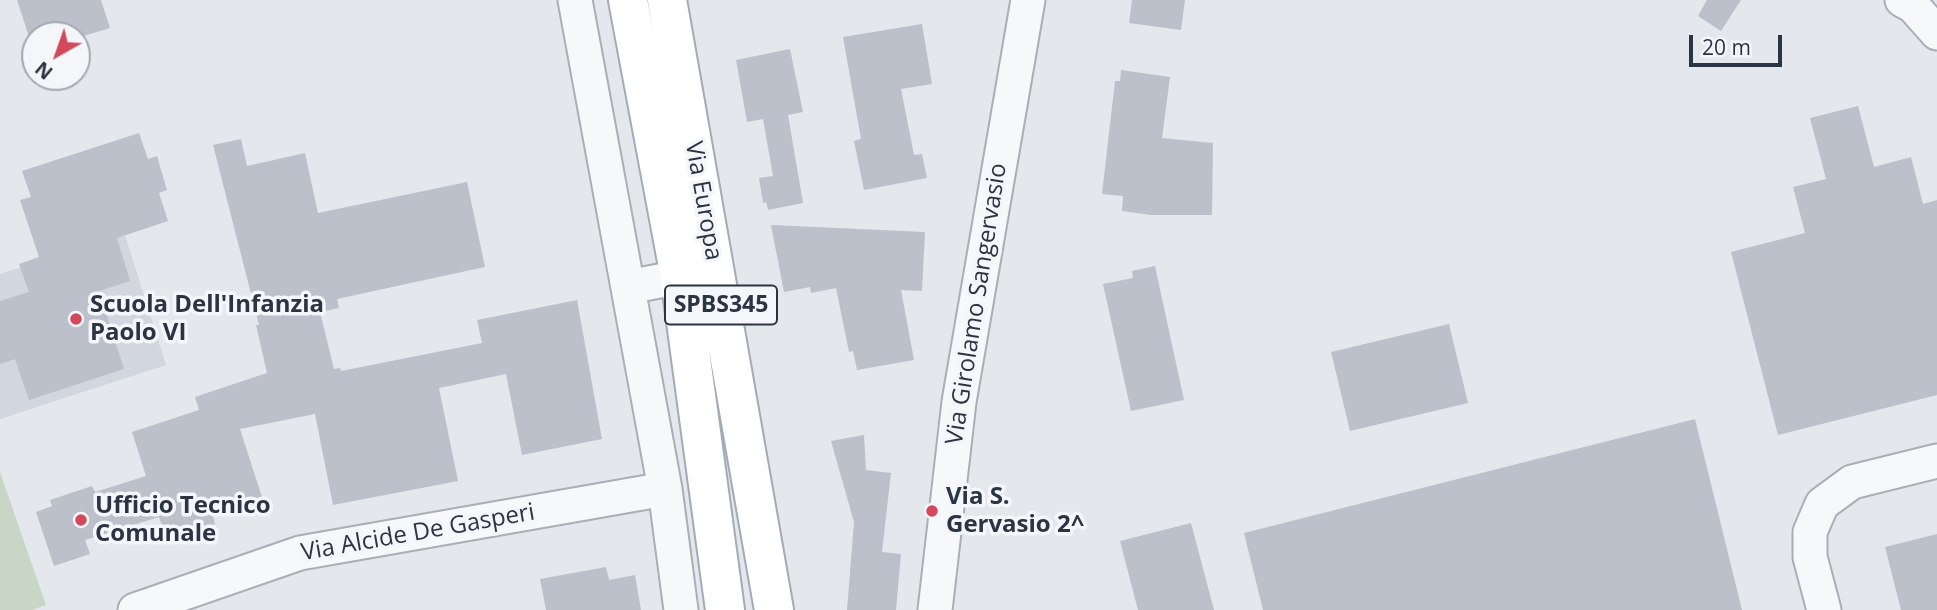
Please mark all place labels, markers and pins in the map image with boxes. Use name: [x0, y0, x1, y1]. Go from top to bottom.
place label: Scuola Dell'Infanzia Paolo VI: [90, 291, 324, 347]
marker: Scuola Dell'Infanzia Paolo VI: [68, 311, 84, 327]
place label: Via S. Gervasio 2^: [946, 483, 1084, 539]
place label: Ufficio Tecnico Comunale: [95, 492, 271, 548]
marker: Via S. Gervasio 2^: [924, 503, 940, 519]
marker: Ufficio Tecnico Comunale: [73, 512, 89, 528]

